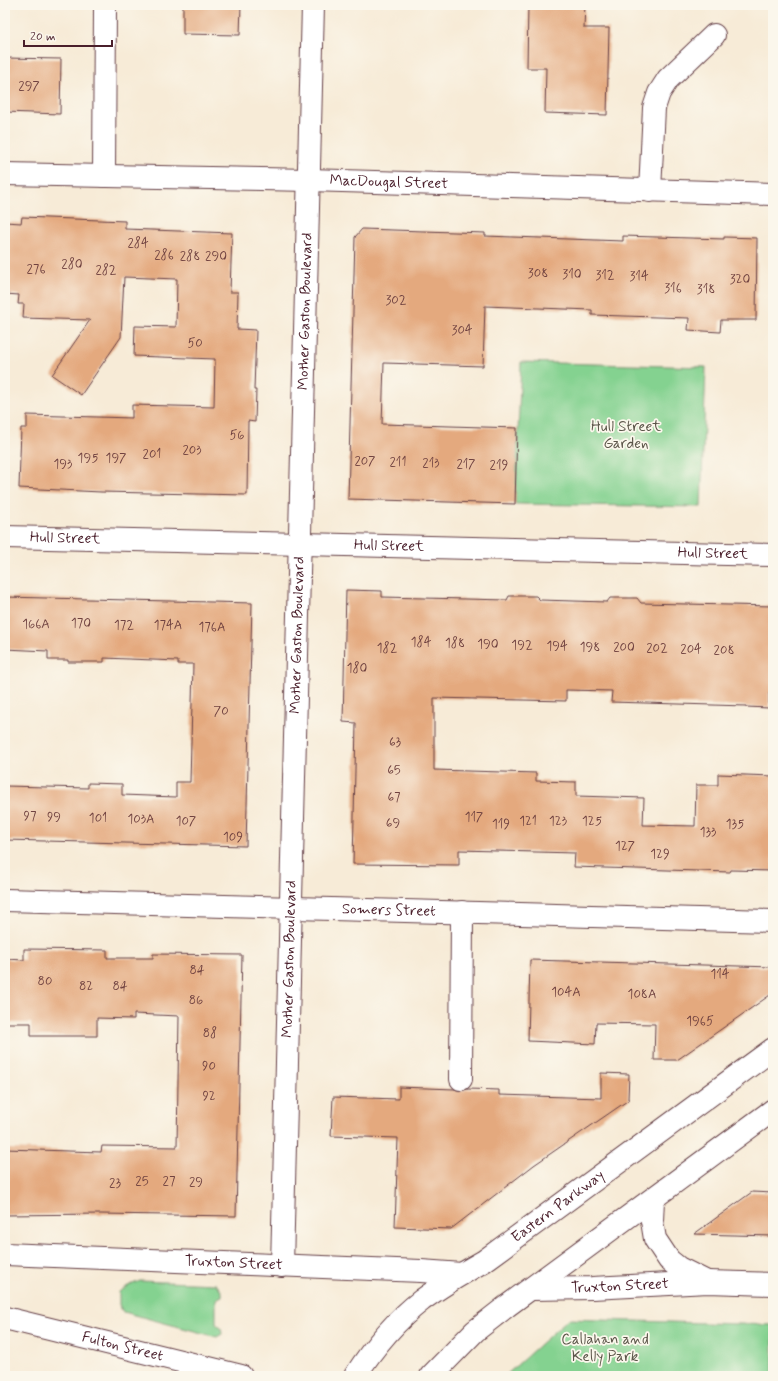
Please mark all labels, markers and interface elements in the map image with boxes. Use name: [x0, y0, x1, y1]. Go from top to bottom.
scale bar: [24, 22, 112, 48]
text: 20 m: [30, 29, 56, 45]
house number: 297: [18, 78, 40, 95]
street label: MacDougal Street: [329, 171, 449, 194]
street label: Mother Gaston Boulevard: [294, 232, 317, 390]
house number: 284: [127, 235, 149, 252]
house number: 286: [154, 247, 174, 264]
house number: 288: [180, 248, 200, 265]
house number: 290: [205, 248, 227, 265]
house number: 280: [61, 256, 83, 273]
house number: 276: [26, 261, 46, 278]
house number: 282: [95, 262, 117, 279]
house number: 308: [528, 265, 548, 282]
house number: 310: [562, 266, 582, 283]
house number: 312: [595, 267, 615, 284]
house number: 314: [629, 268, 649, 285]
house number: 320: [730, 271, 750, 288]
house number: 316: [664, 280, 682, 297]
house number: 318: [697, 281, 715, 298]
house number: 302: [385, 292, 407, 309]
house number: 304: [452, 322, 473, 339]
house number: 50: [187, 335, 203, 352]
park label: Hull Street Garden: [591, 417, 661, 454]
house number: 56: [230, 427, 245, 444]
house number: 203: [182, 442, 202, 459]
house number: 201: [143, 446, 161, 463]
house number: 195: [78, 450, 98, 467]
house number: 197: [106, 450, 126, 467]
house number: 207: [354, 453, 376, 470]
house number: 211: [389, 454, 407, 471]
house number: 213: [422, 455, 440, 472]
house number: 193: [54, 456, 73, 473]
house number: 217: [456, 456, 476, 473]
house number: 219: [490, 457, 508, 474]
street label: Hull Street: [30, 528, 101, 549]
street label: Hull Street: [354, 535, 424, 557]
street label: Hull Street: [677, 543, 748, 564]
street label: Mother Gaston Boulevard: [286, 556, 309, 714]
house number: 170: [71, 615, 91, 632]
house number: 166A: [22, 616, 50, 633]
house number: 172: [114, 617, 134, 634]
house number: 174A: [154, 617, 182, 634]
house number: 176A: [199, 619, 225, 636]
house number: 184: [411, 634, 432, 651]
house number: 188: [445, 635, 465, 652]
house number: 190: [477, 636, 499, 653]
house number: 192: [511, 637, 533, 654]
house number: 194: [546, 638, 568, 655]
house number: 198: [580, 639, 600, 656]
house number: 200: [613, 639, 635, 656]
house number: 182: [377, 640, 398, 657]
house number: 202: [646, 640, 668, 657]
house number: 204: [680, 641, 702, 658]
house number: 208: [714, 642, 734, 659]
house number: 180: [347, 660, 368, 677]
house number: 70: [213, 703, 229, 720]
house number: 63: [389, 734, 402, 751]
house number: 65: [387, 762, 401, 779]
house number: 67: [387, 789, 401, 806]
house number: 97: [24, 808, 37, 825]
house number: 99: [47, 809, 61, 826]
house number: 117: [465, 809, 483, 826]
house number: 101: [89, 810, 107, 827]
house number: 103A: [127, 811, 155, 828]
house number: 107: [176, 813, 196, 830]
house number: 121: [519, 813, 537, 830]
house number: 123: [549, 813, 568, 830]
house number: 125: [582, 813, 602, 830]
house number: 69: [386, 815, 400, 832]
house number: 119: [492, 816, 510, 833]
house number: 135: [726, 816, 744, 833]
house number: 133: [700, 824, 717, 841]
house number: 109: [223, 829, 243, 846]
house number: 127: [615, 838, 635, 855]
house number: 129: [650, 846, 670, 863]
street label: Mother Gaston Boulevard: [278, 880, 301, 1038]
street label: Somers Street: [342, 899, 436, 922]
house number: 84: [189, 962, 205, 979]
house number: 114: [710, 966, 730, 983]
house number: 80: [38, 973, 52, 990]
house number: 82: [79, 978, 93, 995]
house number: 84: [112, 978, 128, 995]
house number: 104A: [551, 984, 581, 1001]
house number: 108A: [628, 986, 656, 1003]
house number: 86: [189, 992, 203, 1009]
house number: 1965: [686, 1013, 714, 1030]
house number: 88: [203, 1025, 217, 1042]
house number: 90: [202, 1058, 216, 1075]
house number: 92: [202, 1088, 216, 1105]
street label: Eastern Parkway: [507, 1166, 609, 1248]
house number: 25: [135, 1173, 149, 1190]
house number: 27: [163, 1173, 176, 1190]
house number: 29: [189, 1174, 203, 1191]
house number: 23: [109, 1175, 121, 1192]
street label: Truxton Street: [184, 1251, 283, 1275]
street label: Truxton Street: [571, 1274, 670, 1298]
street label: Fulton Street: [80, 1327, 166, 1367]
park label: Callahan and Kelly Park: [561, 1330, 649, 1367]

